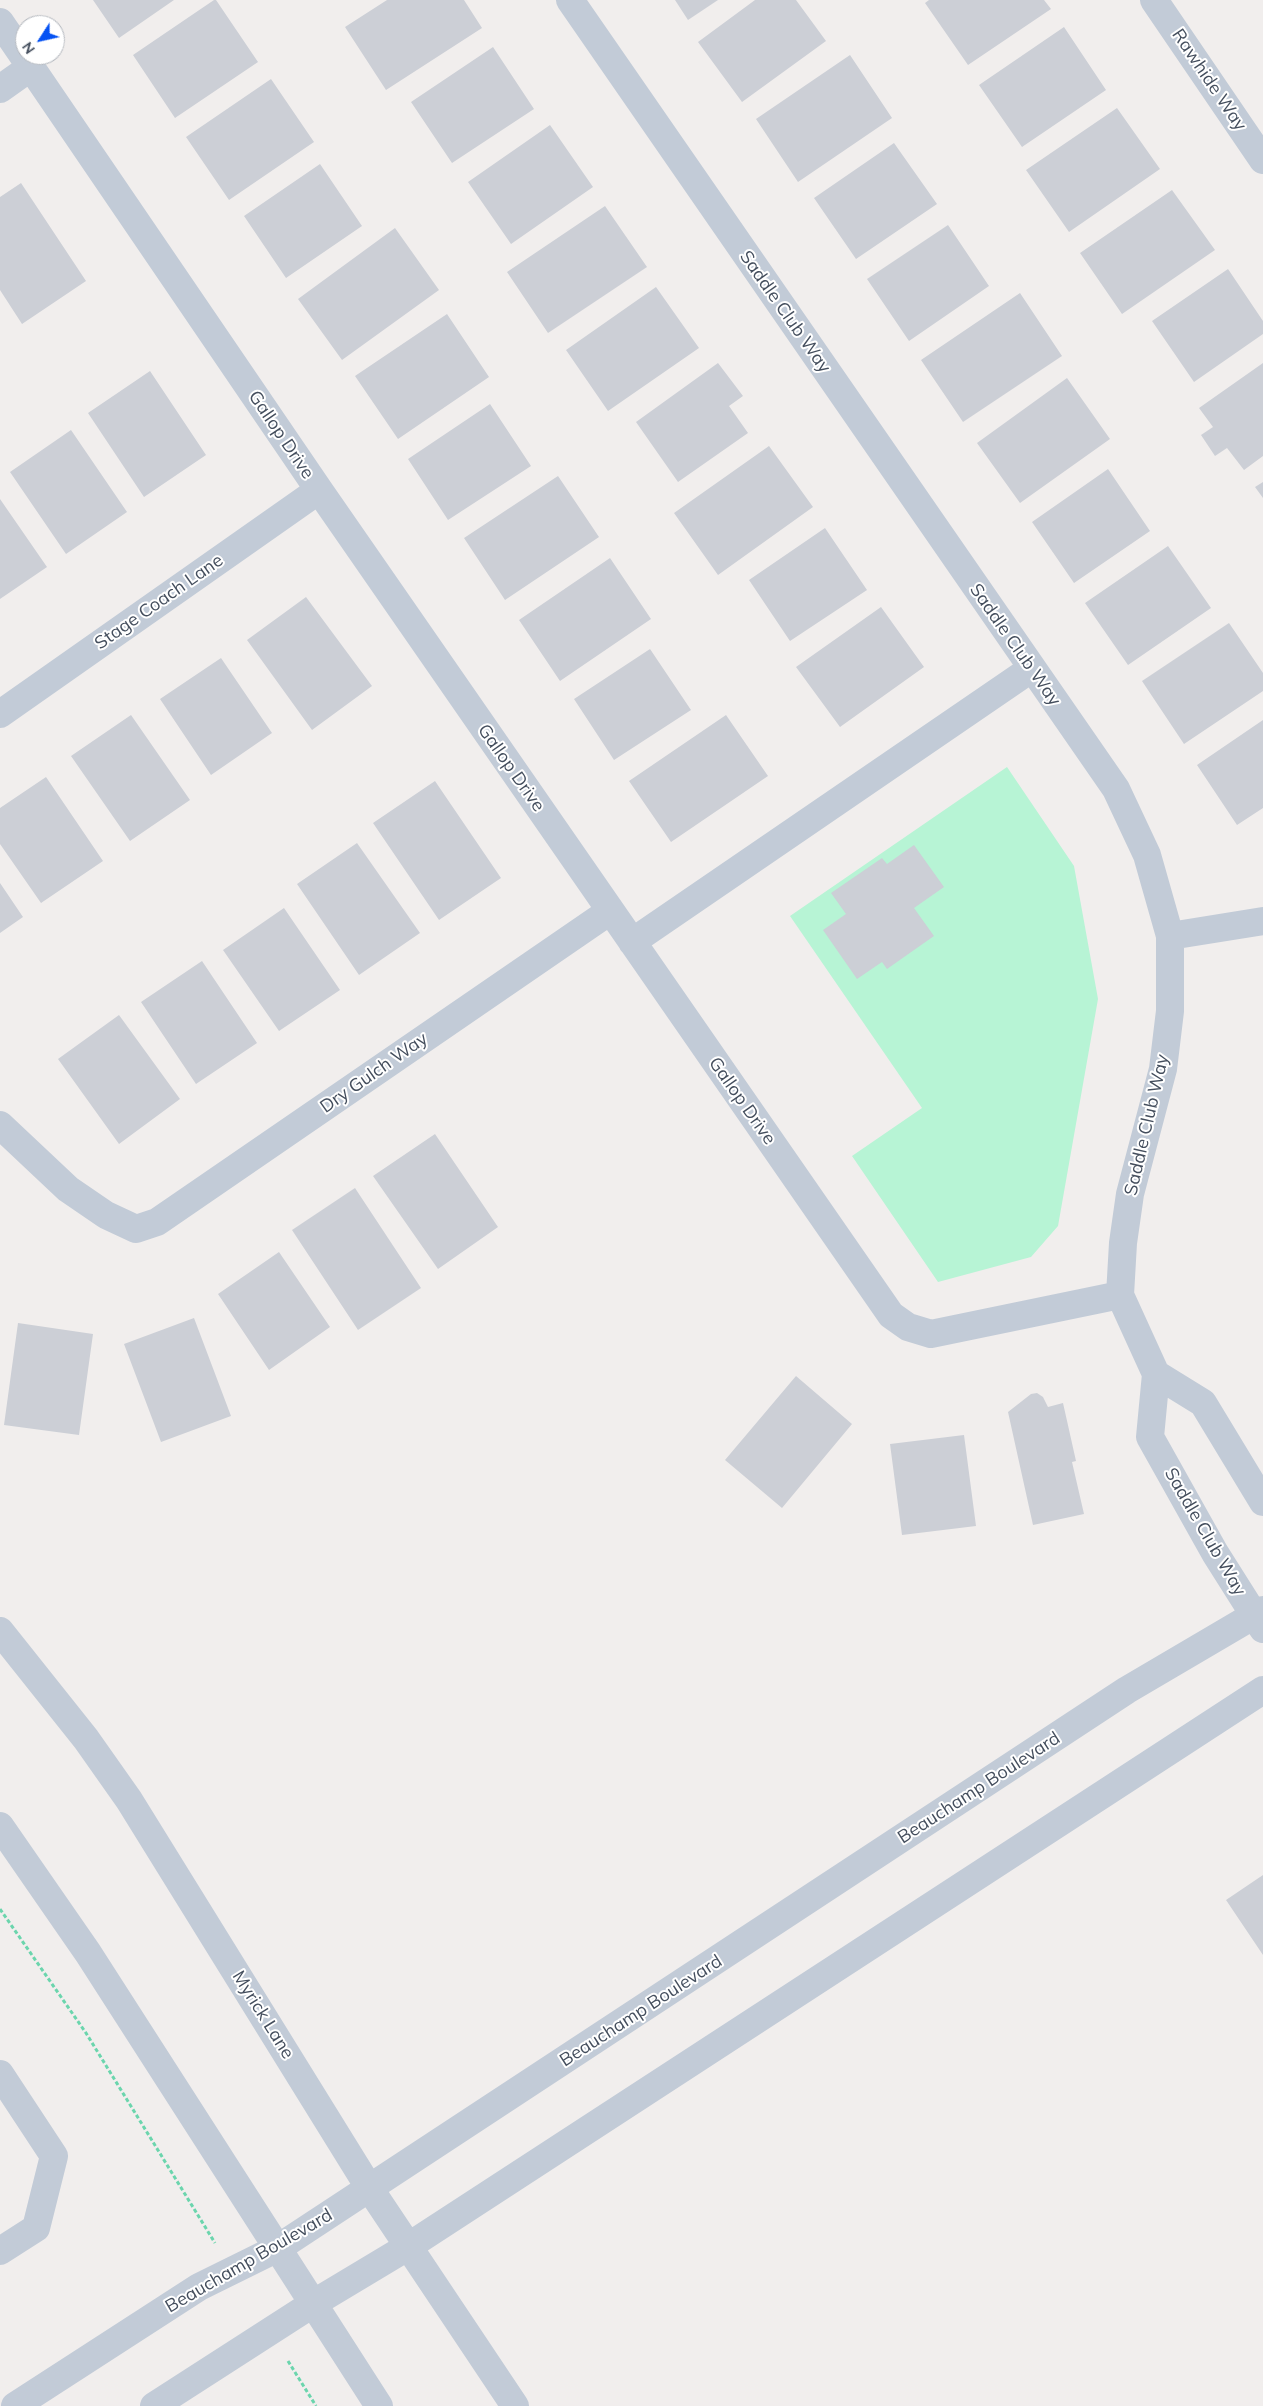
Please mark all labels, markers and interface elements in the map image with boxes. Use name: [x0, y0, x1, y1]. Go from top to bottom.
north arrow: [15, 15, 65, 65]
street label: Rawhide Way: [1167, 25, 1251, 135]
text: N: [18, 39, 39, 58]
street label: Saddle Club Way: [735, 247, 835, 377]
street label: Gallop Drive: [244, 387, 318, 483]
street label: Stage Coach Lane: [91, 550, 227, 654]
street label: Saddle Club Way: [965, 580, 1065, 710]
street label: Gallop Drive: [473, 720, 549, 816]
street label: Dry Gulch Way: [316, 1028, 432, 1118]
street label: Saddle Club Way: [1120, 1052, 1174, 1198]
street label: Gallop Drive: [704, 1053, 780, 1149]
street label: Saddle Club Way: [1160, 1464, 1250, 1600]
street label: Beauchamp Boulevard: [894, 1727, 1064, 1849]
street label: Beauchamp Boulevard: [556, 1950, 726, 2072]
street label: Myrick Lane: [227, 1967, 299, 2063]
street label: Beauchamp Boulevard: [162, 2204, 336, 2318]

